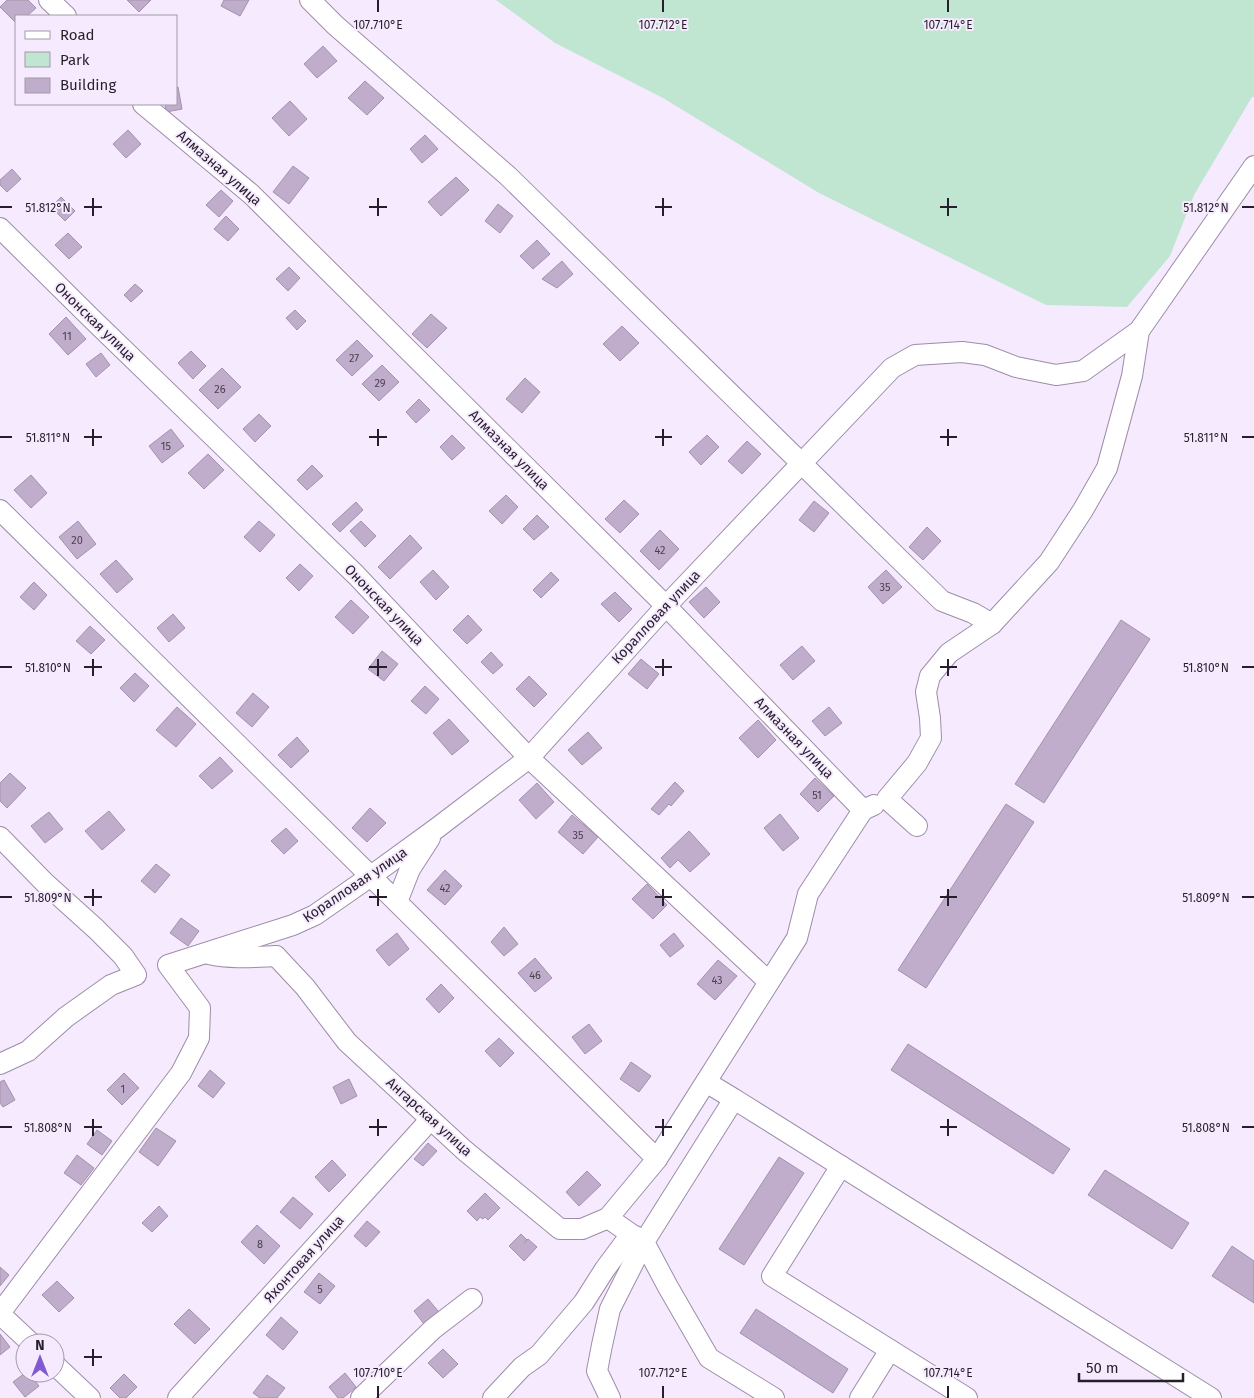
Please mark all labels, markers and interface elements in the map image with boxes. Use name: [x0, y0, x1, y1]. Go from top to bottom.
legend: [15, 15, 178, 105]
text: 107.710°E: [353, 18, 403, 32]
text: 107.712°E: [639, 18, 687, 32]
text: 107.714°E: [923, 18, 973, 32]
text: Road: [60, 26, 95, 44]
text: Park: [60, 51, 90, 69]
text: Building: [60, 76, 116, 94]
street label: Алмазная улица: [173, 127, 265, 209]
text: 51.812°N: [25, 201, 71, 215]
text: 51.812°N: [1183, 201, 1229, 215]
street label: Ононская улица: [51, 279, 139, 365]
house number: 11: [62, 330, 72, 343]
house number: 27: [349, 352, 359, 365]
house number: 29: [374, 377, 386, 390]
house number: 26: [214, 383, 226, 396]
street label: Алмазная улица: [465, 406, 553, 494]
text: 51.811°N: [26, 431, 70, 445]
text: 51.811°N: [1184, 431, 1228, 445]
house number: 15: [161, 440, 172, 453]
house number: 20: [71, 534, 83, 547]
house number: 42: [654, 544, 666, 557]
street label: Ононская улица: [341, 561, 427, 649]
street label: Коралловая улица: [608, 567, 704, 667]
house number: 35: [880, 581, 891, 594]
text: 51.810°N: [25, 661, 71, 675]
text: 51.810°N: [1183, 661, 1229, 675]
street label: Алмазная улица: [751, 694, 837, 782]
house number: 51: [812, 789, 822, 802]
house number: 35: [573, 829, 584, 842]
street label: Коралловая улица: [300, 844, 410, 926]
house number: 42: [439, 882, 451, 895]
text: 51.809°N: [24, 891, 72, 905]
text: 51.809°N: [1182, 891, 1230, 905]
house number: 46: [529, 969, 541, 982]
house number: 43: [711, 974, 723, 987]
street label: Ангарская улица: [383, 1074, 475, 1160]
house number: 1: [121, 1083, 125, 1096]
text: 51.808°N: [24, 1121, 72, 1135]
text: 51.808°N: [1182, 1121, 1230, 1135]
street label: Яхонтовая улица: [260, 1212, 348, 1306]
house number: 8: [257, 1238, 263, 1251]
house number: 5: [317, 1283, 323, 1296]
north arrow: [15, 1333, 65, 1383]
text: N: [35, 1337, 45, 1354]
scale bar: [1079, 1350, 1183, 1382]
text: 50 m: [1086, 1359, 1119, 1377]
text: 107.710°E: [353, 1366, 403, 1380]
text: 107.712°E: [639, 1366, 687, 1380]
text: 107.714°E: [923, 1366, 973, 1380]

